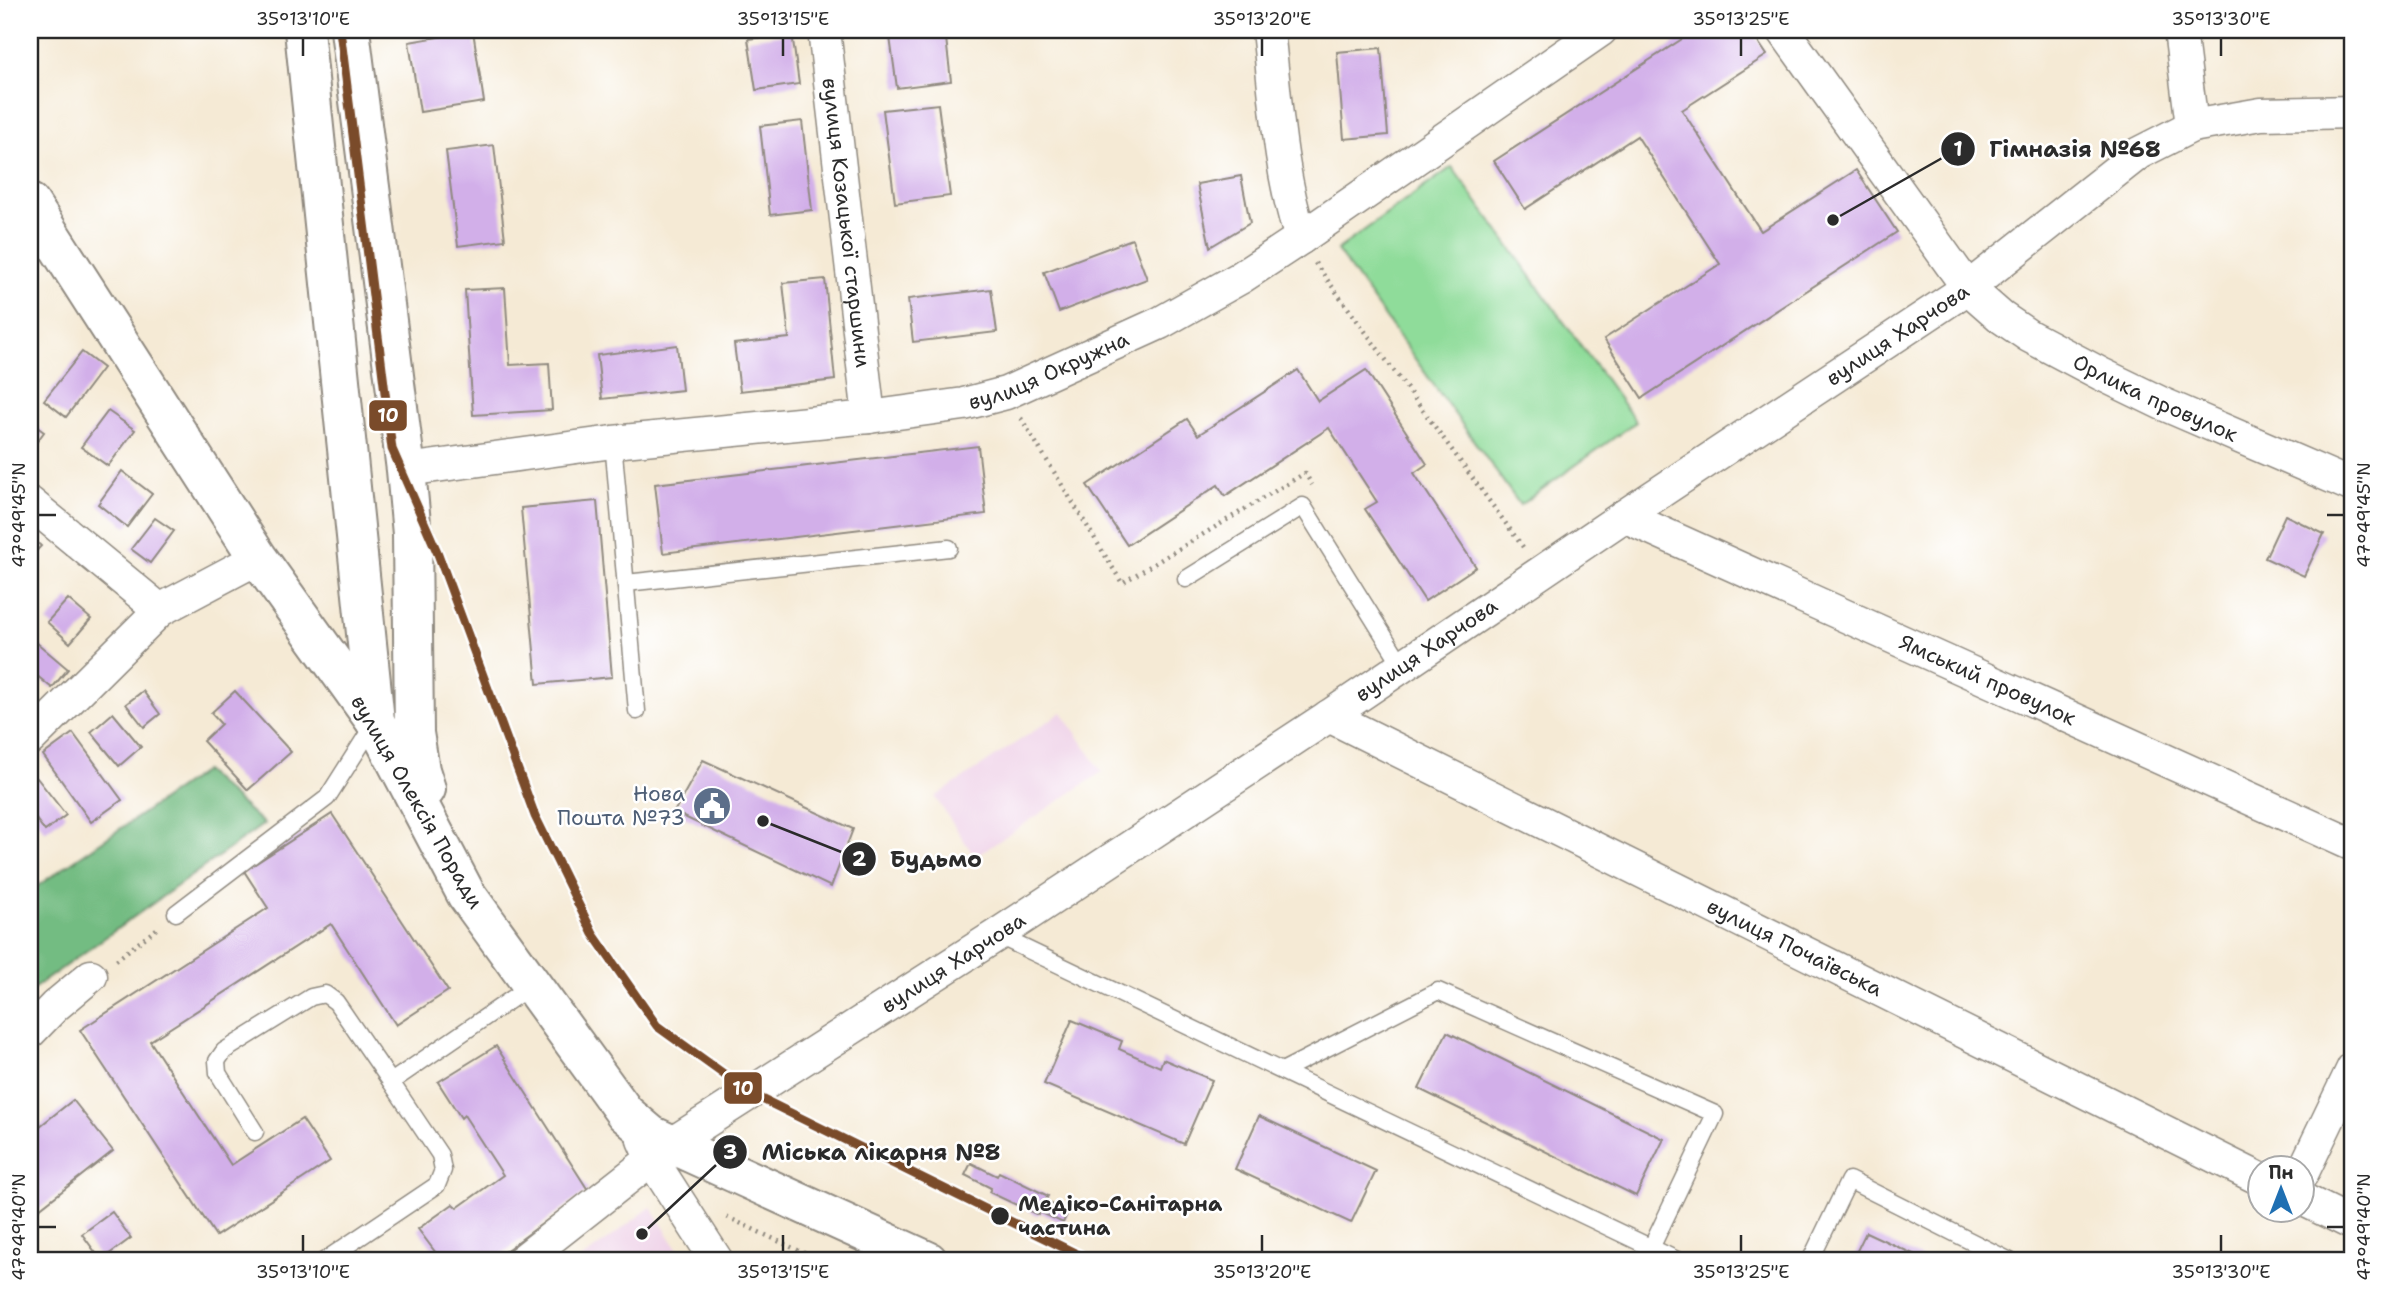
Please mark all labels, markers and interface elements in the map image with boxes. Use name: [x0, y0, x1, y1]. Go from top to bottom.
text: 35°13'10"E: [256, 7, 350, 31]
text: 35°13'15"E: [737, 7, 829, 31]
text: 35°13'20"E: [1213, 7, 1311, 31]
text: 35°13'25"E: [1693, 7, 1789, 31]
text: 35°13'30"E: [2172, 7, 2270, 31]
street label: вулиця Козацької старшини: [816, 76, 877, 369]
callout: Гімназія №68: [1940, 127, 2175, 171]
text: Гімназія №68: [1989, 134, 2161, 164]
text: 1: [1953, 135, 1963, 163]
street label: вулиця Харчова: [1821, 277, 1975, 392]
street label: вулиця Окружна: [965, 325, 1133, 416]
street label: Орлика провулок: [2068, 348, 2242, 448]
line badge: 10: [368, 399, 408, 432]
text: 10: [377, 403, 399, 428]
text: 47°49'45"N: [7, 462, 31, 568]
text: 47°49'45"N: [2352, 462, 2376, 568]
street label: вулиця Харчова: [1350, 592, 1503, 708]
street label: Ямський провулок: [1895, 628, 2080, 732]
street label: вулиця Олексія Поради: [344, 690, 490, 914]
place label: Нова Пошта №73: [557, 780, 685, 832]
public building icon: Нова Пошта №73: [691, 785, 733, 827]
callout: Будьмо: [841, 837, 996, 881]
text: Будьмо: [890, 844, 982, 874]
text: 2: [852, 845, 867, 873]
street label: вулиця Почаївська: [1702, 892, 1887, 1003]
street label: вулиця Харчова: [876, 906, 1031, 1020]
line badge: 10: [723, 1071, 763, 1105]
text: 10: [732, 1076, 754, 1101]
callout: Міська лікарня №8: [712, 1130, 1014, 1174]
text: Міська лікарня №8: [761, 1137, 1001, 1167]
text: 3: [723, 1138, 737, 1166]
north arrow: [2246, 1154, 2316, 1224]
text: Пн: [2268, 1160, 2294, 1185]
text: 47°49'40"N: [7, 1173, 31, 1281]
text: 47°49'40"N: [2352, 1173, 2376, 1281]
place label: Медіко-Санітарна частина: [1018, 1190, 1223, 1242]
marker: Медіко-Санітарна частина: [989, 1205, 1011, 1227]
text: 35°13'10"E: [256, 1260, 350, 1284]
text: 35°13'15"E: [737, 1260, 829, 1284]
text: 35°13'20"E: [1213, 1260, 1311, 1284]
text: 35°13'25"E: [1693, 1260, 1789, 1284]
text: 35°13'30"E: [2172, 1260, 2270, 1284]

